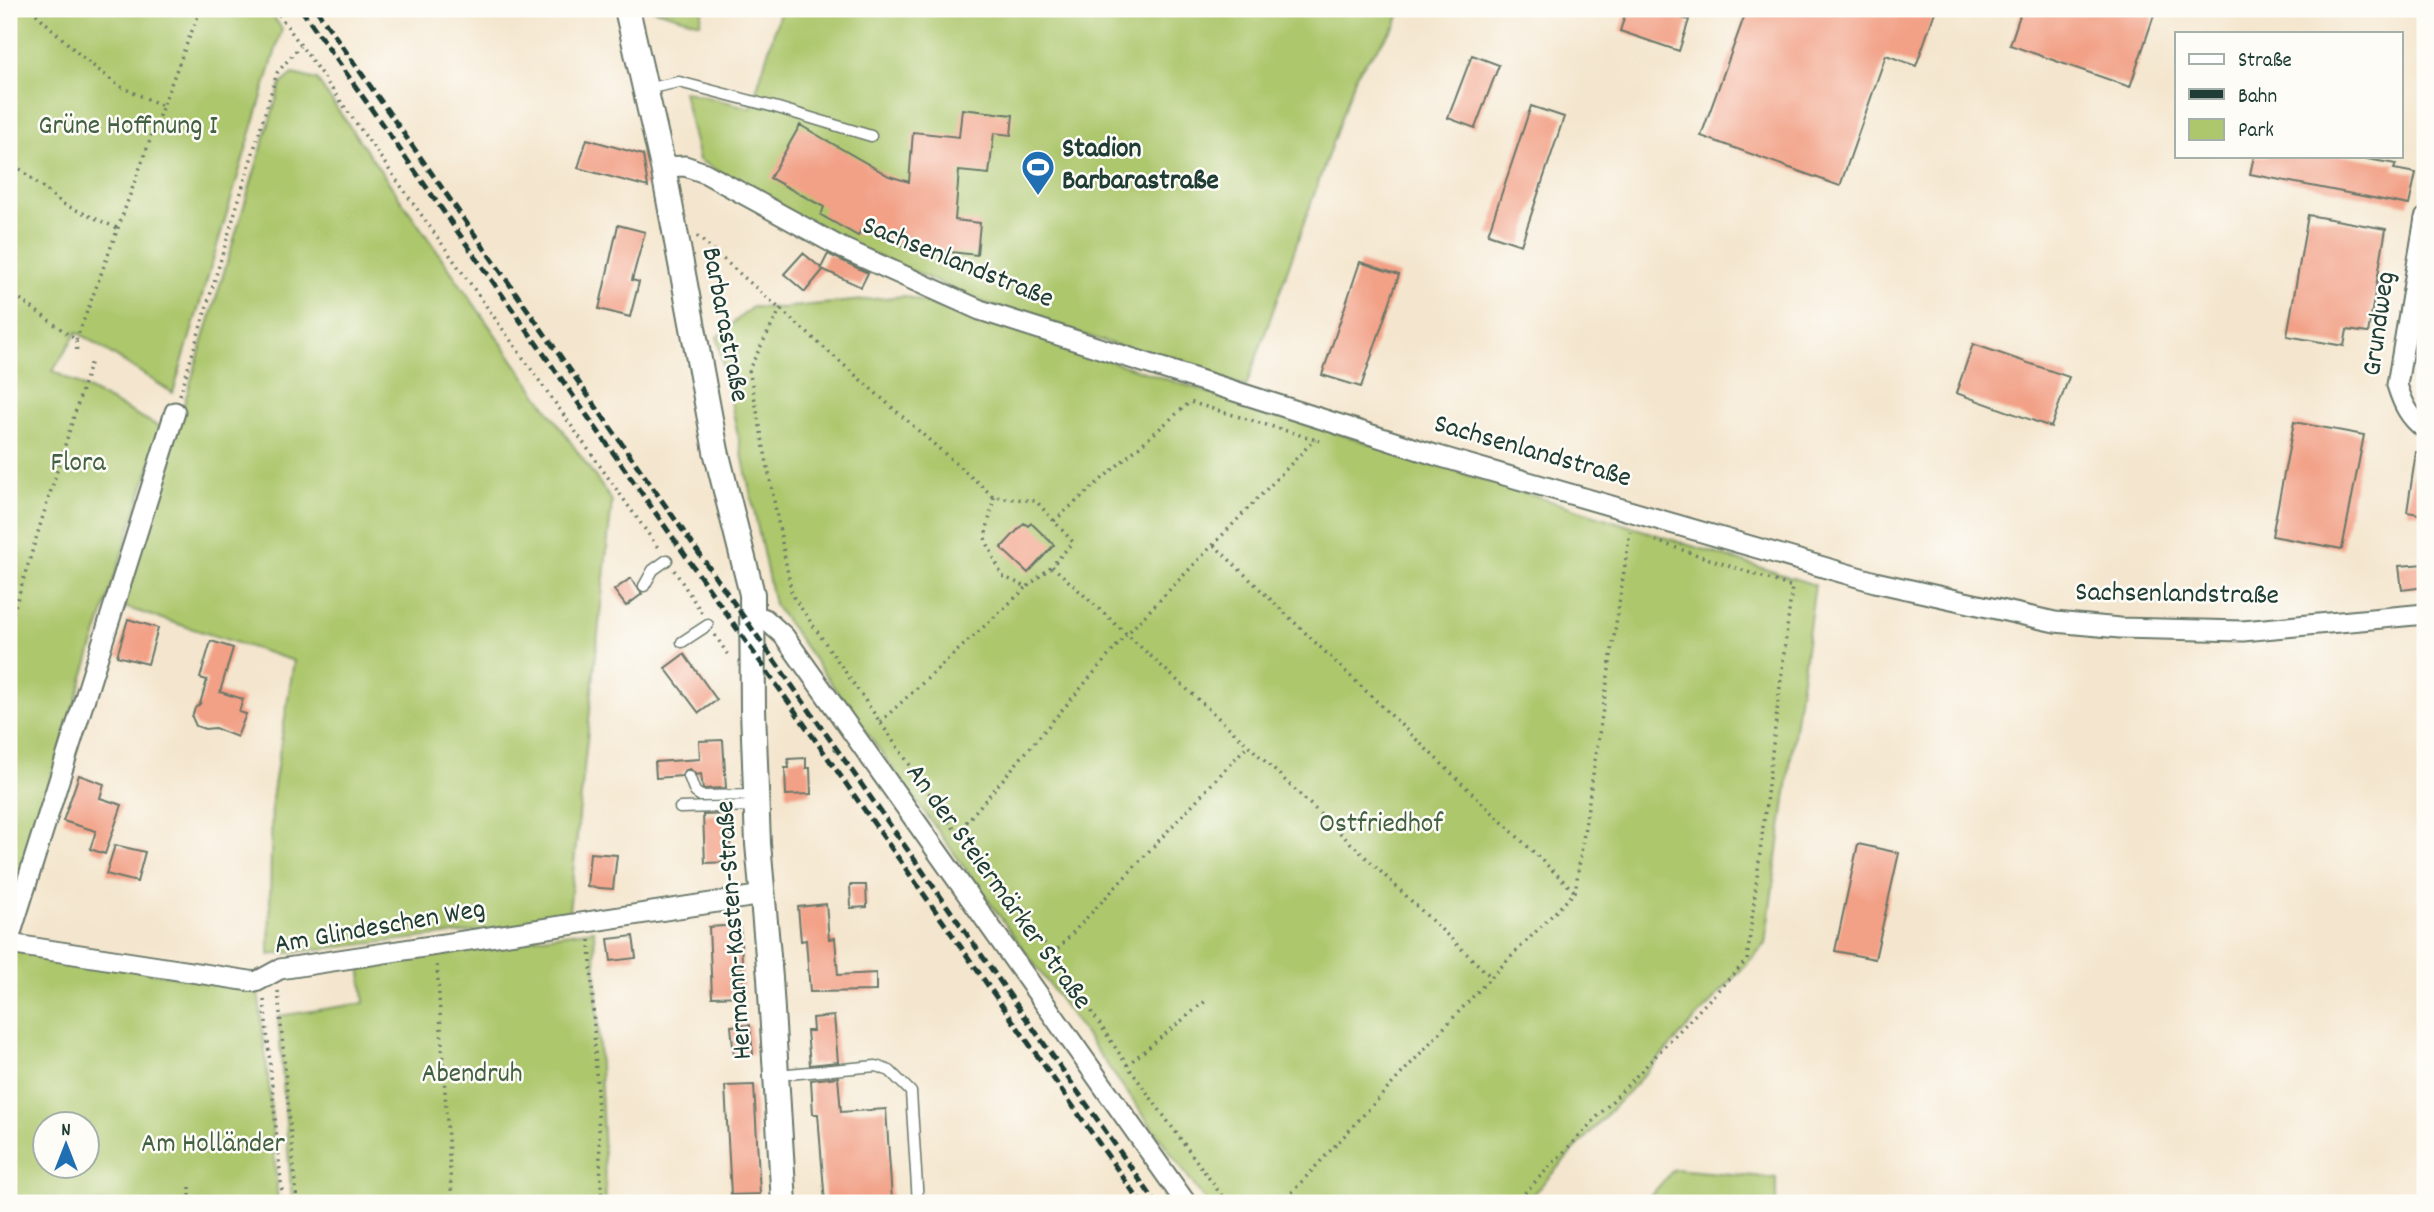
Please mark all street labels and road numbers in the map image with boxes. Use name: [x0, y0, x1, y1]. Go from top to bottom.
street label: Sachsenlandstraße: [855, 207, 1059, 321]
street label: Barbarastraße: [688, 244, 758, 406]
street label: Grundweg: [2354, 269, 2408, 379]
street label: Sachsenlandstraße: [1429, 406, 1635, 500]
street label: Sachsenlandstraße: [2075, 574, 2279, 618]
street label: An der Steiermärker Straße: [894, 757, 1100, 1019]
street label: Hermann-Kasten-Straße: [707, 799, 765, 1061]
street label: Am Glindeschen Weg: [271, 891, 489, 967]

